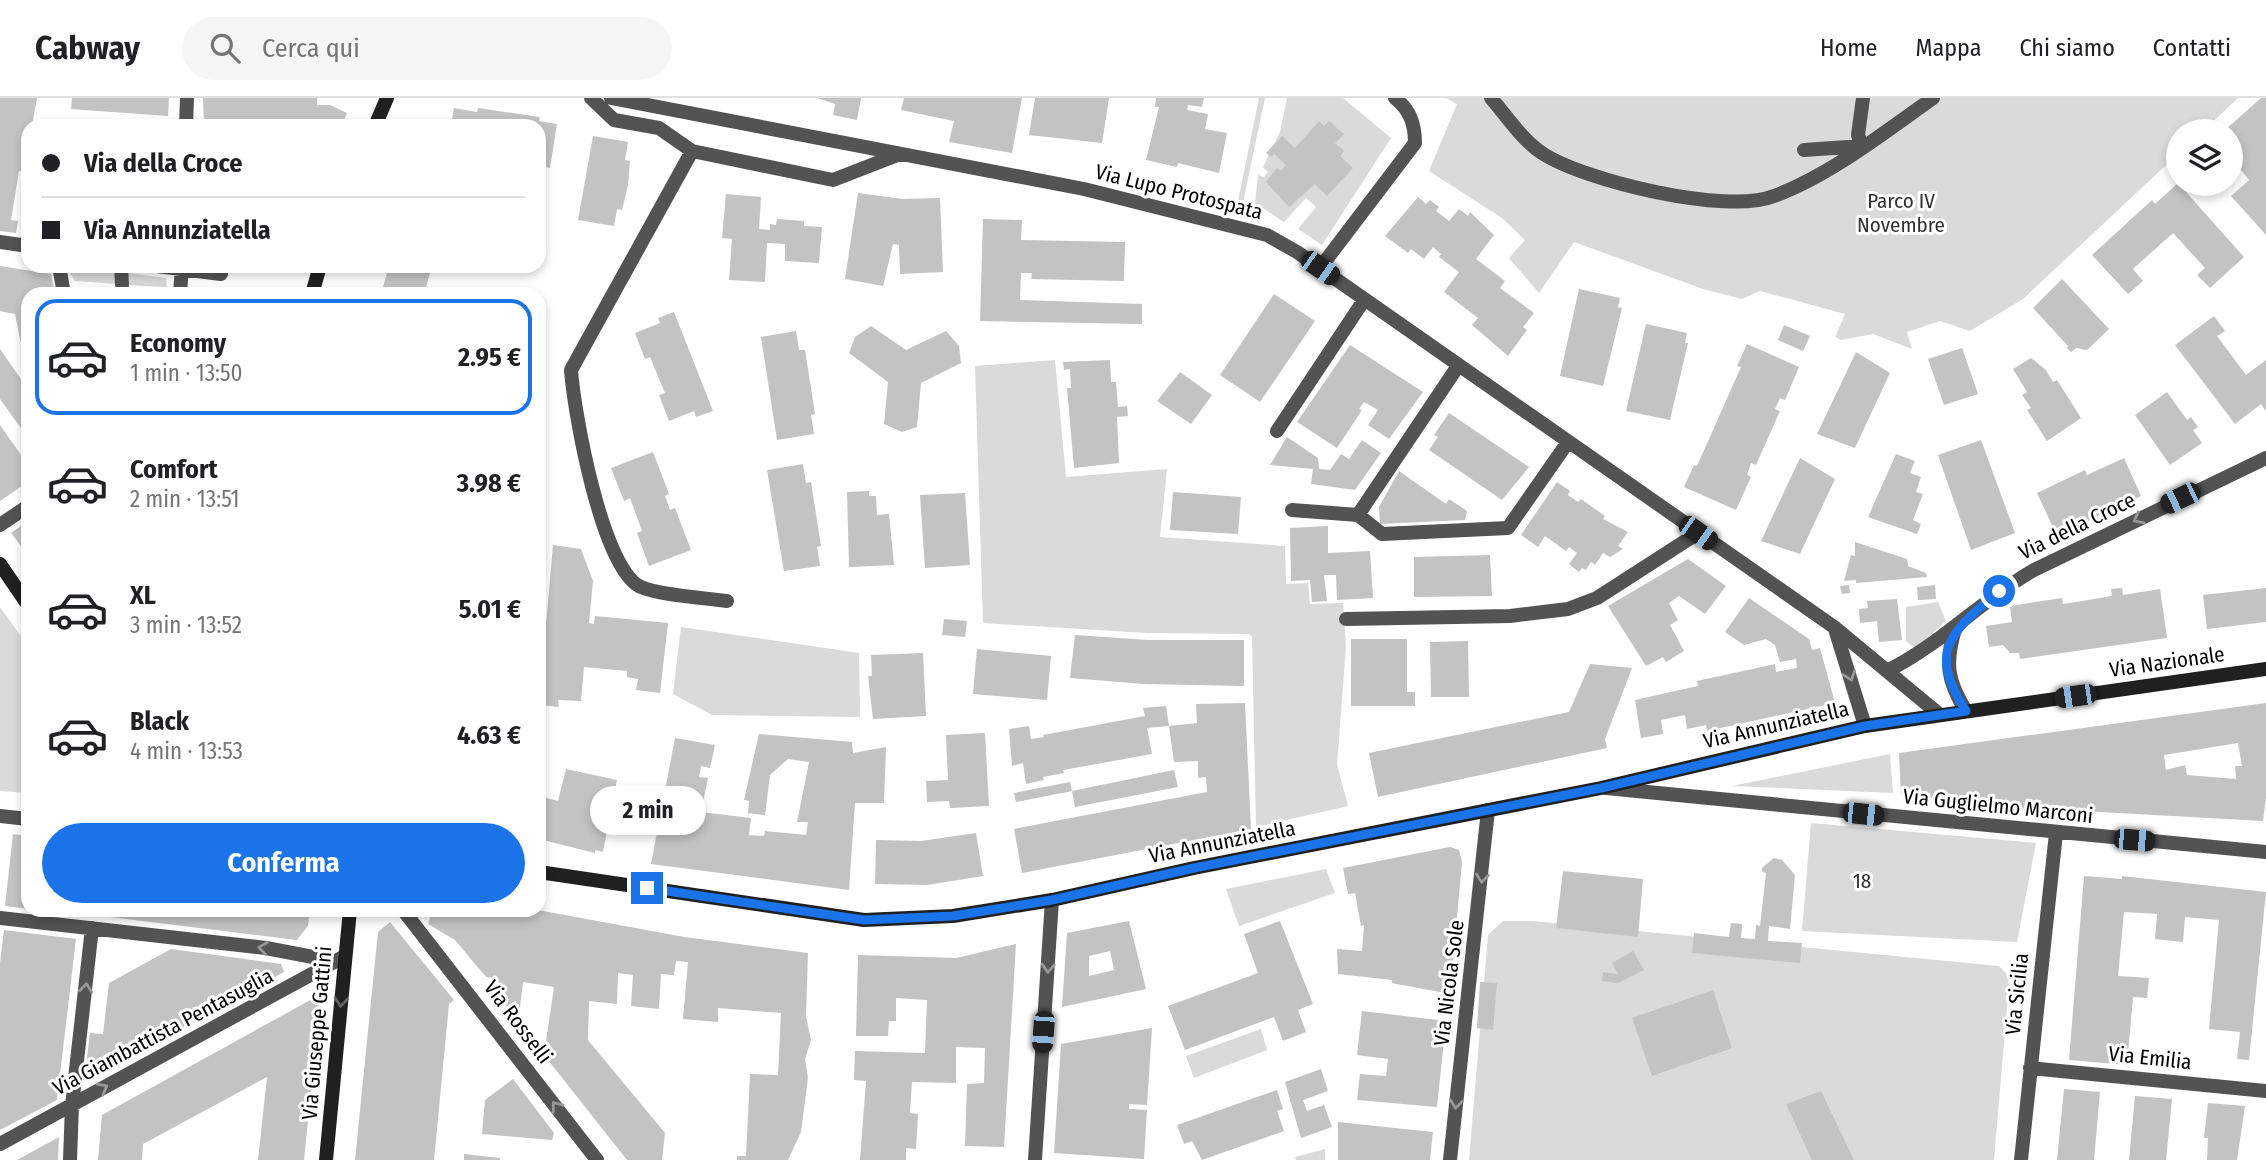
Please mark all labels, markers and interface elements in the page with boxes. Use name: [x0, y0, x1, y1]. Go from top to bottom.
search box: [182, 17, 672, 80]
text: Cabway: [35, 28, 140, 68]
icon: search: [206, 29, 244, 67]
text: Cerca qui: [262, 33, 360, 64]
text: Home: [1820, 34, 1877, 62]
text: Mappa: [1915, 34, 1981, 62]
text: Chi siamo: [2019, 34, 2115, 62]
text: Contatti: [2153, 34, 2231, 62]
map controls: [2166, 119, 2243, 196]
button: layers: [2166, 119, 2243, 196]
text: Via della Croce: [84, 148, 242, 179]
street label: Via Lupo Protospata: [1093, 159, 1265, 225]
park label: Parco IV Novembre: [1857, 188, 1945, 238]
text: Via Annunziatella: [84, 215, 271, 246]
car: [1297, 247, 1344, 289]
icon: car: [46, 326, 109, 389]
text: Economy: [130, 328, 226, 359]
text: 2.95 €: [458, 342, 521, 373]
text: 1 min · 13:50: [130, 359, 243, 387]
icon: car: [46, 452, 109, 515]
text: Comfort: [130, 454, 218, 485]
text: 3.98 €: [457, 468, 521, 499]
car: [2157, 479, 2204, 517]
text: 2 min · 13:51: [130, 485, 240, 513]
street label: Via della Croce: [2015, 487, 2139, 565]
one-way arrow: [2133, 511, 2145, 525]
car: [1675, 512, 1722, 554]
route start: [1983, 575, 2015, 607]
icon: car: [46, 578, 109, 641]
text: XL: [130, 580, 156, 611]
text: 5.01 €: [459, 594, 521, 625]
text: 3 min · 13:52: [130, 611, 242, 639]
street label: Via Nazionale: [2108, 641, 2226, 683]
one-way arrow: [1842, 670, 1856, 682]
car: [2053, 683, 2098, 709]
street label: Via Annunziatella: [1701, 696, 1851, 754]
icon: car: [46, 704, 109, 767]
text: Black: [130, 706, 189, 737]
text: 4.63 €: [457, 720, 521, 751]
text: 4 min · 13:53: [130, 737, 243, 765]
street label: Via Guglielmo Marconi: [1902, 783, 2094, 829]
callout: 2 min: [589, 786, 705, 836]
text: 2 min: [623, 796, 674, 824]
car: [1842, 801, 1885, 827]
street label: Via Annunziatella: [1147, 815, 1297, 869]
button: Conferma: [42, 823, 525, 903]
car: [2113, 828, 2156, 852]
park label: 18: [1853, 868, 1871, 894]
route end: [631, 872, 663, 904]
one-way arrow: [1475, 873, 1490, 884]
street label: Via Nicola Sole: [1428, 918, 1470, 1048]
one-way arrow: [257, 941, 269, 956]
street label: Via Giuseppe Gattini: [296, 945, 338, 1121]
street label: Via Sicilia: [2000, 952, 2034, 1036]
street label: Via Giambattista Pentasuglia: [48, 963, 278, 1101]
one-way arrow: [1040, 963, 1055, 974]
street label: Via Rosselli: [478, 975, 558, 1069]
one-way arrow: [78, 982, 93, 994]
one-way arrow: [334, 997, 349, 1008]
car: [1032, 1010, 1055, 1054]
street label: Via Emilia: [2107, 1041, 2193, 1075]
one-way arrow: [96, 1083, 108, 1096]
one-way arrow: [1449, 1099, 1464, 1110]
one-way arrow: [551, 1101, 564, 1114]

